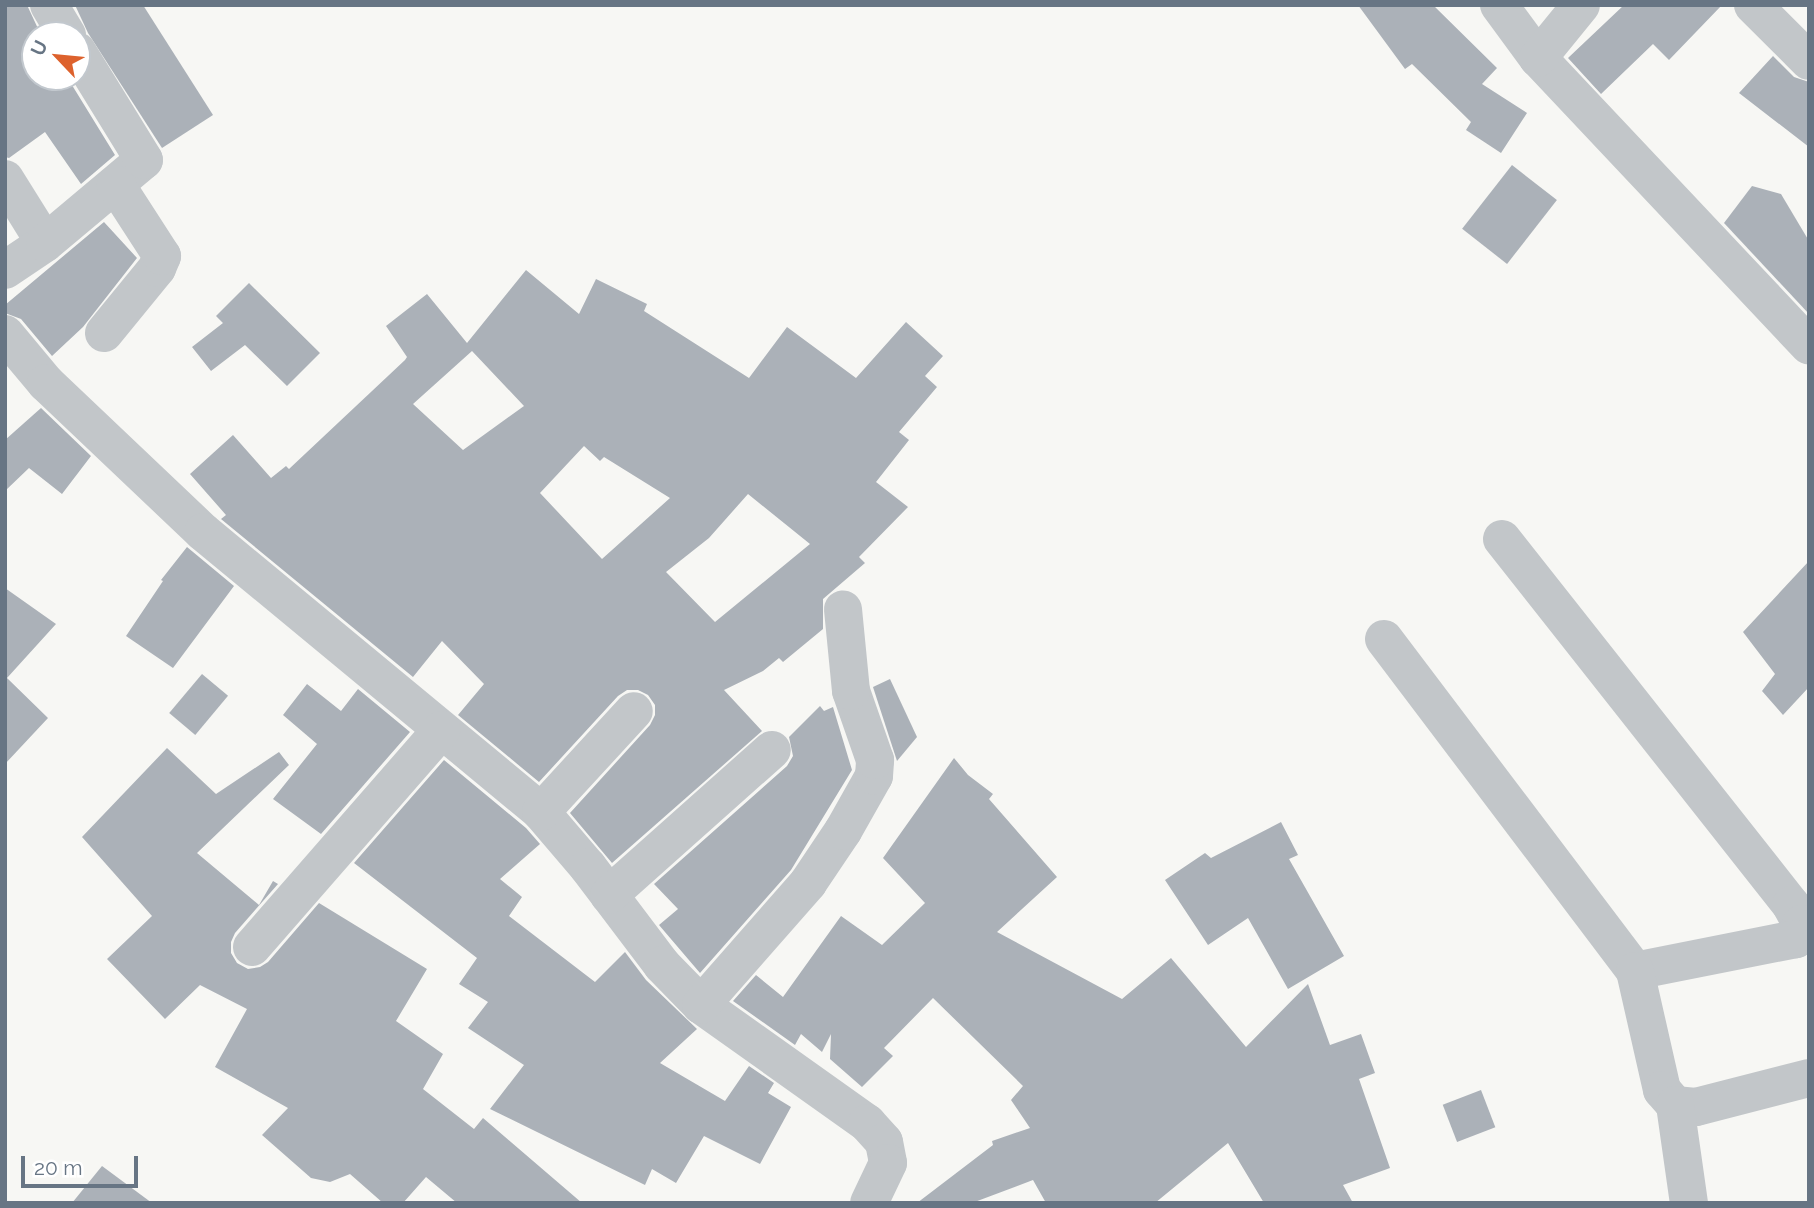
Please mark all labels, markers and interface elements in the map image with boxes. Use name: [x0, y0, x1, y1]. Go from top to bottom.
north arrow: [21, 21, 91, 91]
text: U: [26, 36, 52, 59]
scale bar: [24, 1142, 142, 1186]
text: 20 m: [34, 1155, 82, 1180]

